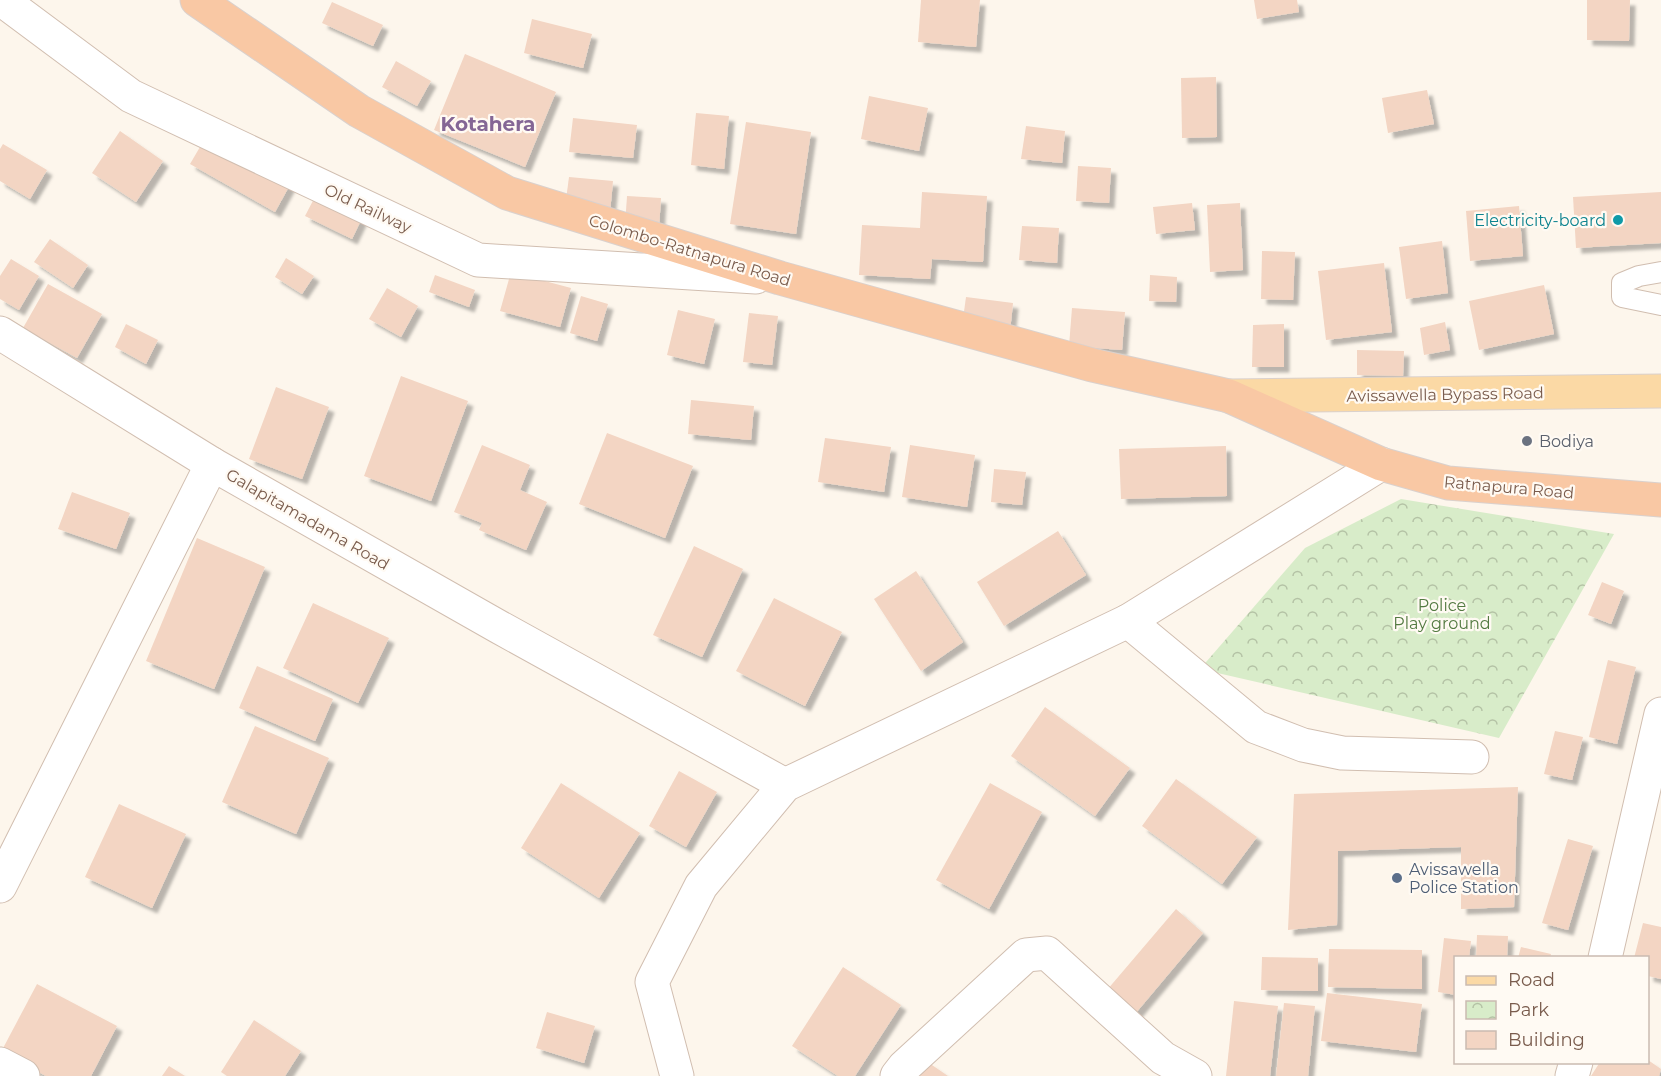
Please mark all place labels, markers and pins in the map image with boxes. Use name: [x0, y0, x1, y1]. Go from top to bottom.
place label: Electricity-board: [1474, 211, 1606, 230]
marker: Electricity-board: [1611, 213, 1625, 227]
place label: Bodiya: [1539, 432, 1594, 451]
marker: Bodiya: [1520, 434, 1534, 448]
place label: Avissawella Police Station: [1409, 860, 1519, 897]
marker: Avissawella Police Station: [1390, 871, 1404, 885]

